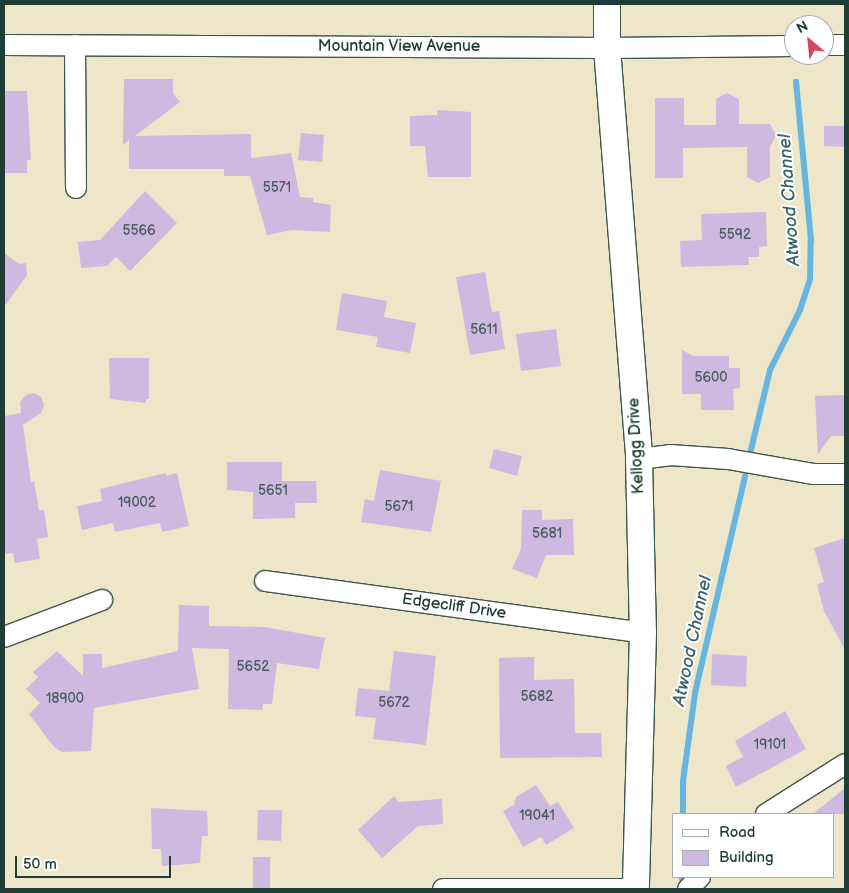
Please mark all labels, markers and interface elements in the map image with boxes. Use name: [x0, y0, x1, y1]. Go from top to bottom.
north arrow: [784, 15, 834, 65]
text: N: [794, 17, 811, 37]
street label: Mountain View Avenue: [317, 37, 481, 57]
water label: Atwood Channel: [775, 133, 805, 267]
house number: 5571: [263, 180, 291, 196]
house number: 5566: [122, 223, 156, 239]
house number: 5592: [719, 227, 751, 243]
house number: 5611: [470, 322, 498, 338]
house number: 5600: [694, 370, 728, 386]
street label: Kellogg Drive: [625, 397, 649, 495]
house number: 5651: [258, 483, 288, 499]
house number: 19002: [118, 495, 156, 511]
house number: 5671: [385, 499, 413, 515]
house number: 5681: [532, 526, 562, 542]
water label: Atwood Channel: [669, 574, 717, 708]
street label: Edgecliff Drive: [401, 590, 507, 624]
house number: 5652: [237, 659, 269, 675]
house number: 5682: [521, 689, 553, 705]
house number: 18900: [46, 691, 84, 707]
house number: 5672: [378, 695, 410, 711]
house number: 19101: [754, 737, 786, 753]
house number: 19041: [519, 808, 555, 824]
legend: [672, 813, 834, 878]
text: Road: [719, 823, 755, 842]
scale bar: [18, 846, 174, 878]
text: Building: [719, 848, 774, 867]
text: 50 m: [23, 855, 57, 874]

